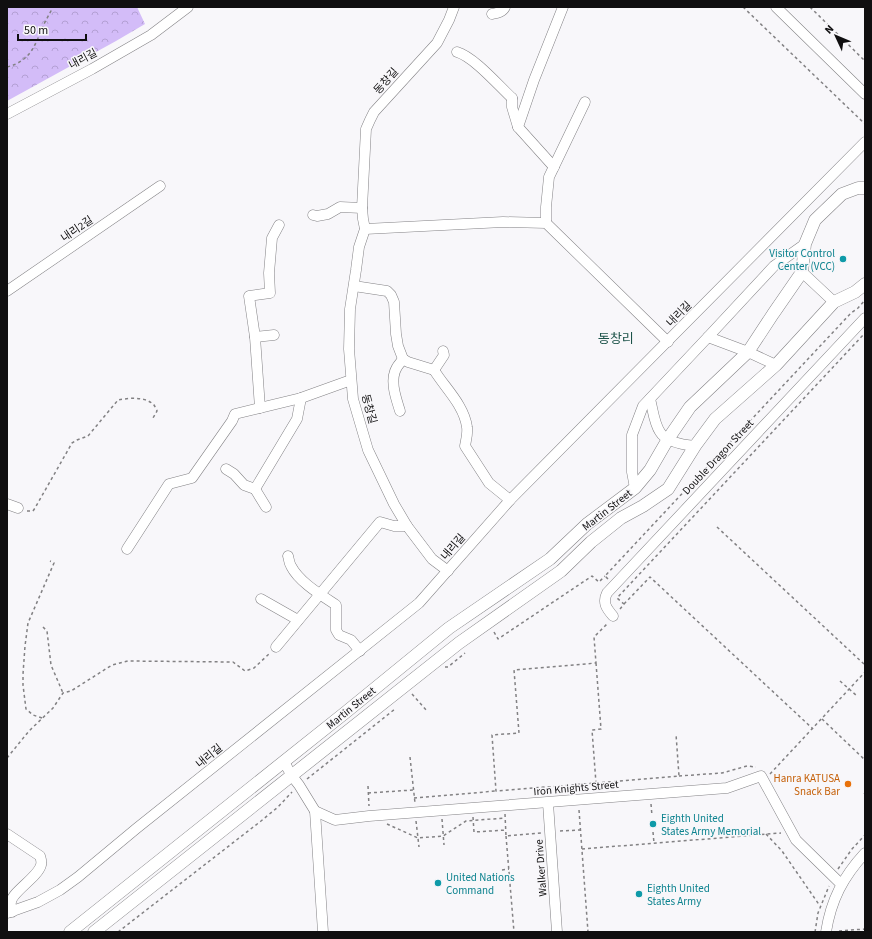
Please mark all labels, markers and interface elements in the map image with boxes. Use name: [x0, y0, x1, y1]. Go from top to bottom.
scale bar: [18, 16, 86, 42]
north arrow: [816, 16, 856, 56]
text: 50 m: [24, 22, 48, 39]
text: N: [821, 22, 837, 37]
street label: 내리길: [66, 45, 100, 73]
street label: 동창길: [370, 65, 402, 97]
street label: 내리2길: [58, 213, 96, 245]
place label: Visitor Control Center (VCC): [769, 246, 835, 274]
marker: Visitor Control Center (VCC): [838, 254, 848, 264]
street label: 내리길: [663, 298, 695, 330]
district label: 동창리: [598, 330, 634, 348]
street label: 동창길: [358, 392, 380, 426]
street label: Double Dragon Street: [679, 416, 757, 498]
street label: Martin Street: [579, 486, 635, 534]
street label: 내리길: [437, 531, 469, 563]
street label: Martin Street: [323, 683, 379, 733]
street label: 내리길: [192, 741, 226, 771]
place label: Hanra KATUSA Snack Bar: [774, 771, 840, 799]
street label: Iron Knights Street: [533, 777, 619, 799]
marker: Hanra KATUSA Snack Bar: [843, 779, 853, 789]
place label: Eighth United States Army Memorial: [661, 811, 761, 839]
marker: Eighth United States Army Memorial: [648, 819, 658, 829]
street label: Walker Drive: [531, 838, 550, 897]
place label: United Nations Command: [446, 870, 515, 898]
marker: United Nations Command: [433, 878, 443, 888]
place label: Eighth United States Army: [647, 881, 710, 909]
marker: Eighth United States Army: [634, 889, 644, 899]

